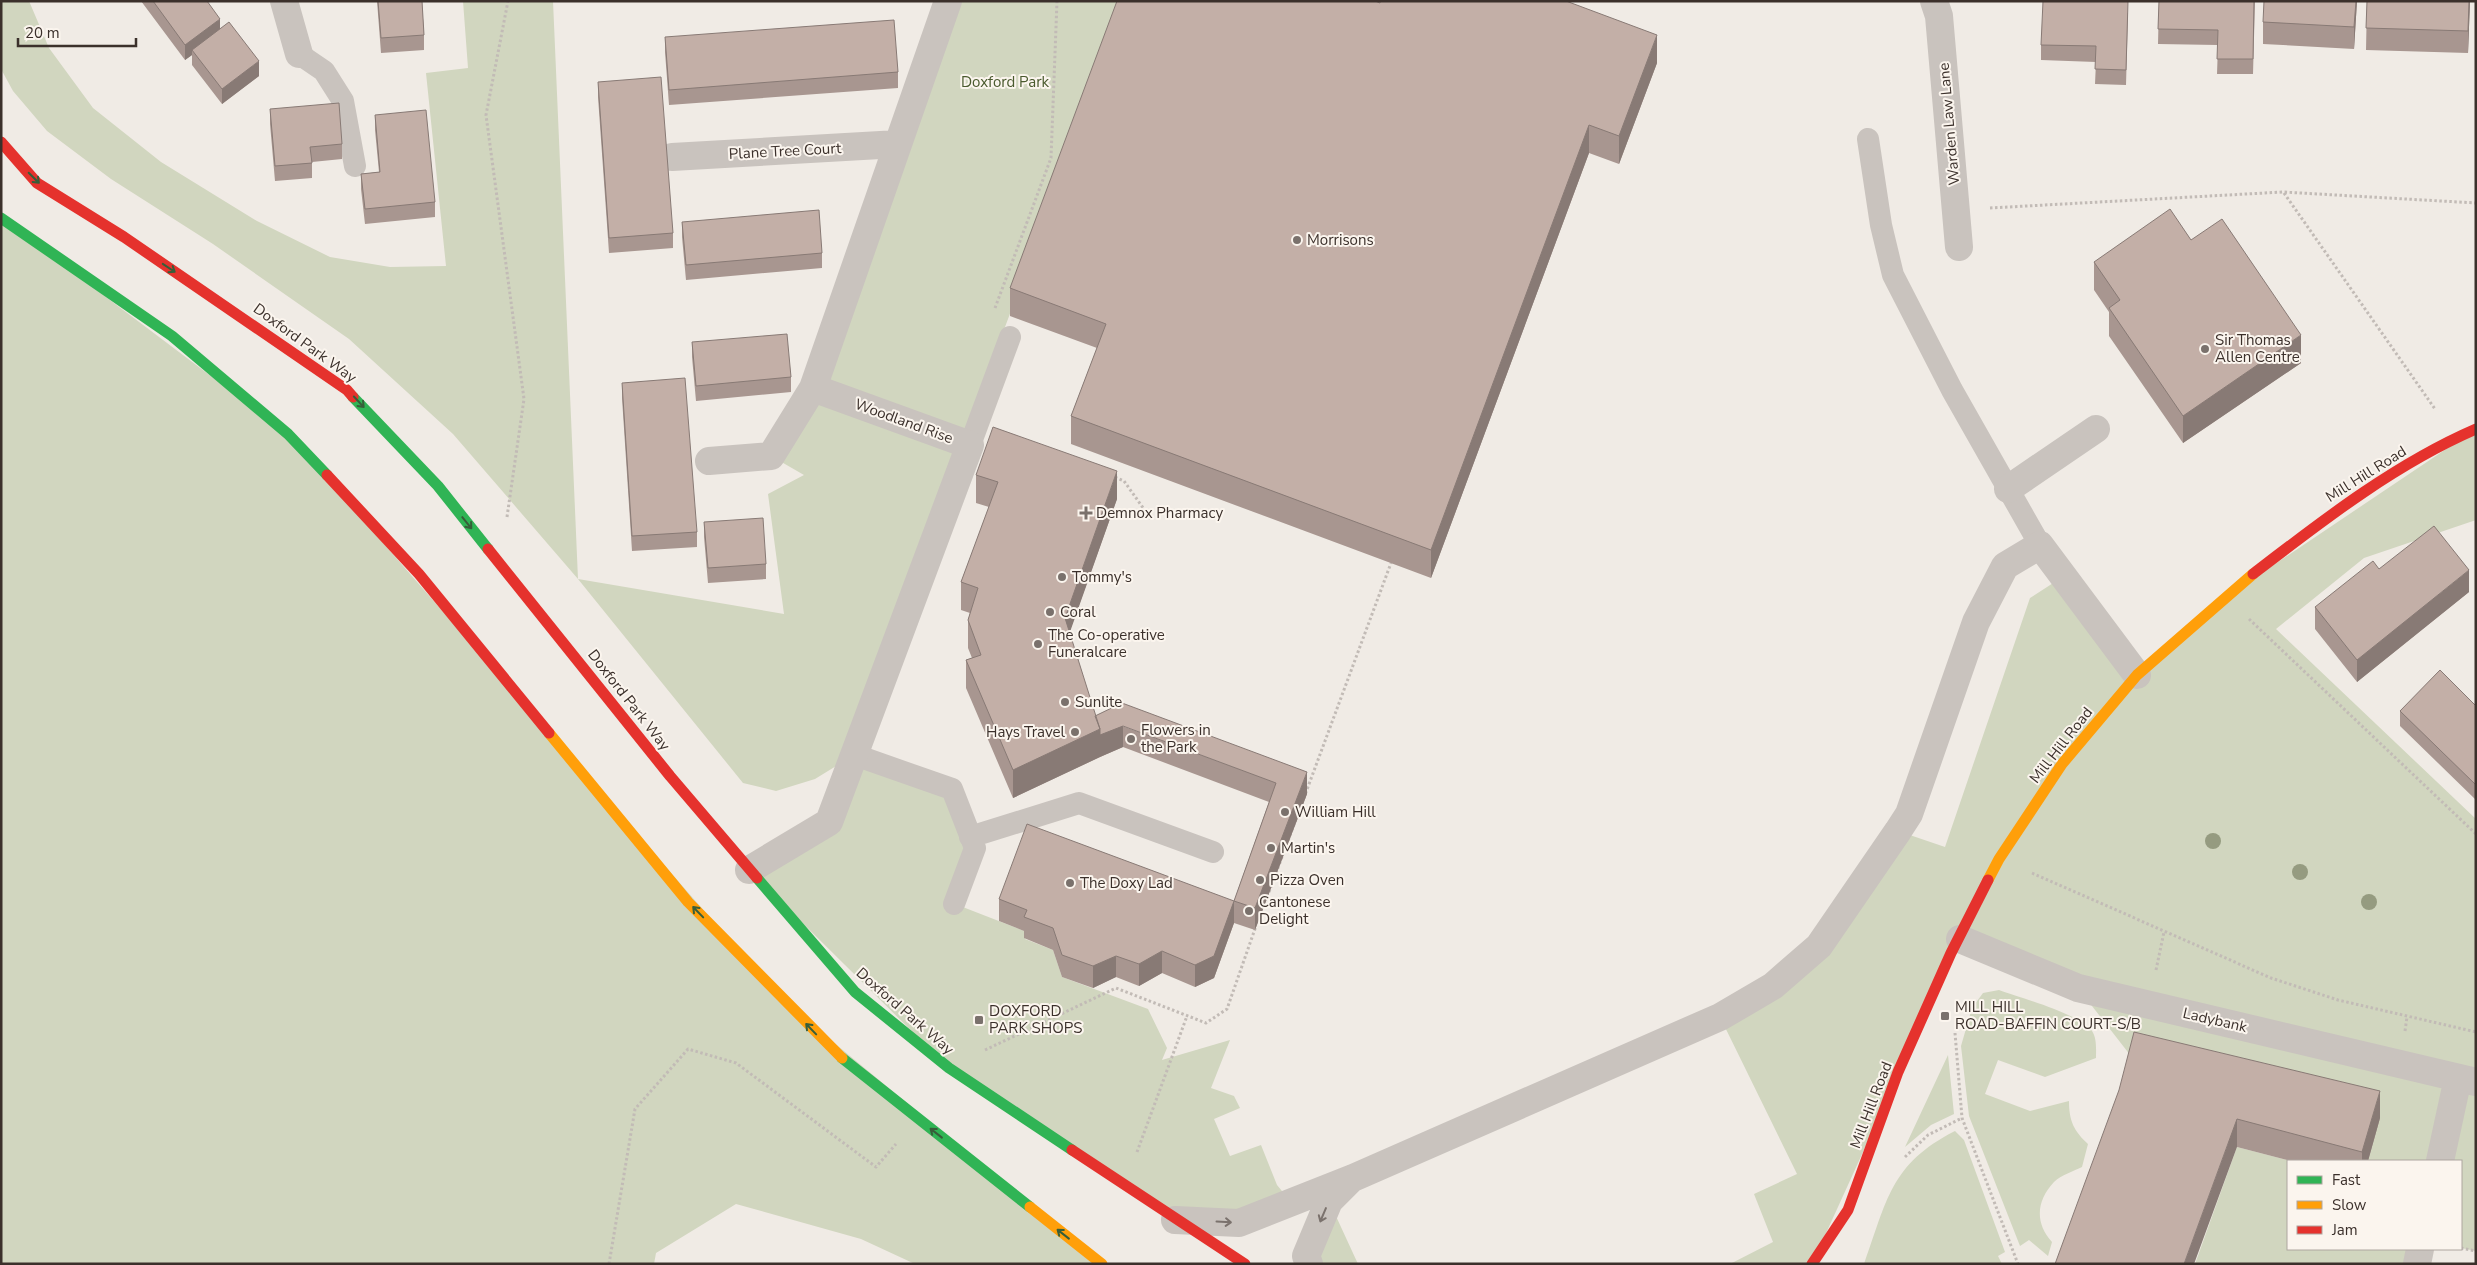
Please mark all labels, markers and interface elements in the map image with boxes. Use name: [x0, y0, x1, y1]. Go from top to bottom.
scale bar: [18, 15, 135, 47]
text: 20 m: [25, 23, 60, 43]
street label: Warden Law Lane: [1934, 62, 1964, 186]
park label: Doxford Park: [961, 72, 1050, 92]
street label: Plane Tree Court: [728, 138, 842, 164]
one-way arrow: [28, 172, 40, 184]
place label: Morrisons: [1307, 230, 1374, 250]
marker: Morrisons: [1291, 234, 1303, 246]
one-way arrow: [162, 263, 176, 273]
street label: Doxford Park Way: [249, 299, 361, 387]
place label: Sir Thomas Allen Centre: [2215, 330, 2300, 367]
marker: Sir Thomas Allen Centre: [2199, 343, 2211, 355]
street label: Woodland Rise: [852, 394, 956, 448]
one-way arrow: [353, 396, 365, 409]
street label: Mill Hill Road: [2322, 441, 2410, 507]
place label: Demnox Pharmacy: [1096, 503, 1223, 523]
marker: Demnox Pharmacy: [1080, 507, 1092, 519]
one-way arrow: [462, 516, 473, 529]
place label: Tommy's: [1072, 567, 1132, 587]
marker: Tommy's: [1056, 571, 1068, 583]
place label: Coral: [1060, 602, 1096, 622]
marker: Coral: [1044, 606, 1056, 618]
place label: The Co-operative Funeralcare: [1048, 625, 1165, 662]
marker: The Co-operative Funeralcare: [1032, 638, 1044, 650]
street label: Doxford Park Way: [583, 645, 675, 755]
place label: Sunlite: [1075, 692, 1122, 712]
marker: Sunlite: [1059, 696, 1071, 708]
street label: Mill Hill Road: [2025, 703, 2097, 787]
place label: Flowers in the Park: [1141, 720, 1211, 757]
place label: Hays Travel: [986, 722, 1066, 742]
marker: Hays Travel: [1069, 726, 1081, 738]
marker: Flowers in the Park: [1125, 733, 1137, 745]
place label: William Hill: [1295, 802, 1376, 822]
marker: William Hill: [1279, 806, 1291, 818]
place label: Martin's: [1281, 838, 1335, 858]
marker: Martin's: [1265, 842, 1277, 854]
place label: Pizza Oven: [1270, 870, 1344, 890]
place label: The Doxy Lad: [1080, 873, 1173, 893]
marker: Pizza Oven: [1254, 874, 1266, 886]
marker: The Doxy Lad: [1064, 877, 1076, 889]
place label: Cantonese Delight: [1259, 892, 1331, 929]
marker: Cantonese Delight: [1243, 905, 1255, 917]
one-way arrow: [692, 906, 704, 918]
street label: Doxford Park Way: [852, 963, 958, 1059]
place label: MILL HILL ROAD-BAFFIN COURT-S/B: [1955, 997, 2141, 1034]
place label: DOXFORD PARK SHOPS: [989, 1001, 1083, 1038]
street label: Ladybank: [2181, 1003, 2250, 1037]
marker: MILL HILL ROAD-BAFFIN COURT-S/B: [1939, 1010, 1951, 1022]
marker: DOXFORD PARK SHOPS: [973, 1014, 985, 1026]
one-way arrow: [805, 1023, 817, 1035]
street label: Mill Hill Road: [1845, 1059, 1897, 1151]
one-way arrow: [930, 1127, 943, 1138]
legend: [2287, 1160, 2462, 1250]
text: Fast: [2332, 1170, 2361, 1190]
text: Slow: [2332, 1195, 2367, 1215]
one-way arrow: [1318, 1207, 1328, 1222]
one-way arrow: [1216, 1218, 1232, 1227]
text: Jam: [2331, 1220, 2358, 1240]
one-way arrow: [1057, 1228, 1070, 1239]

